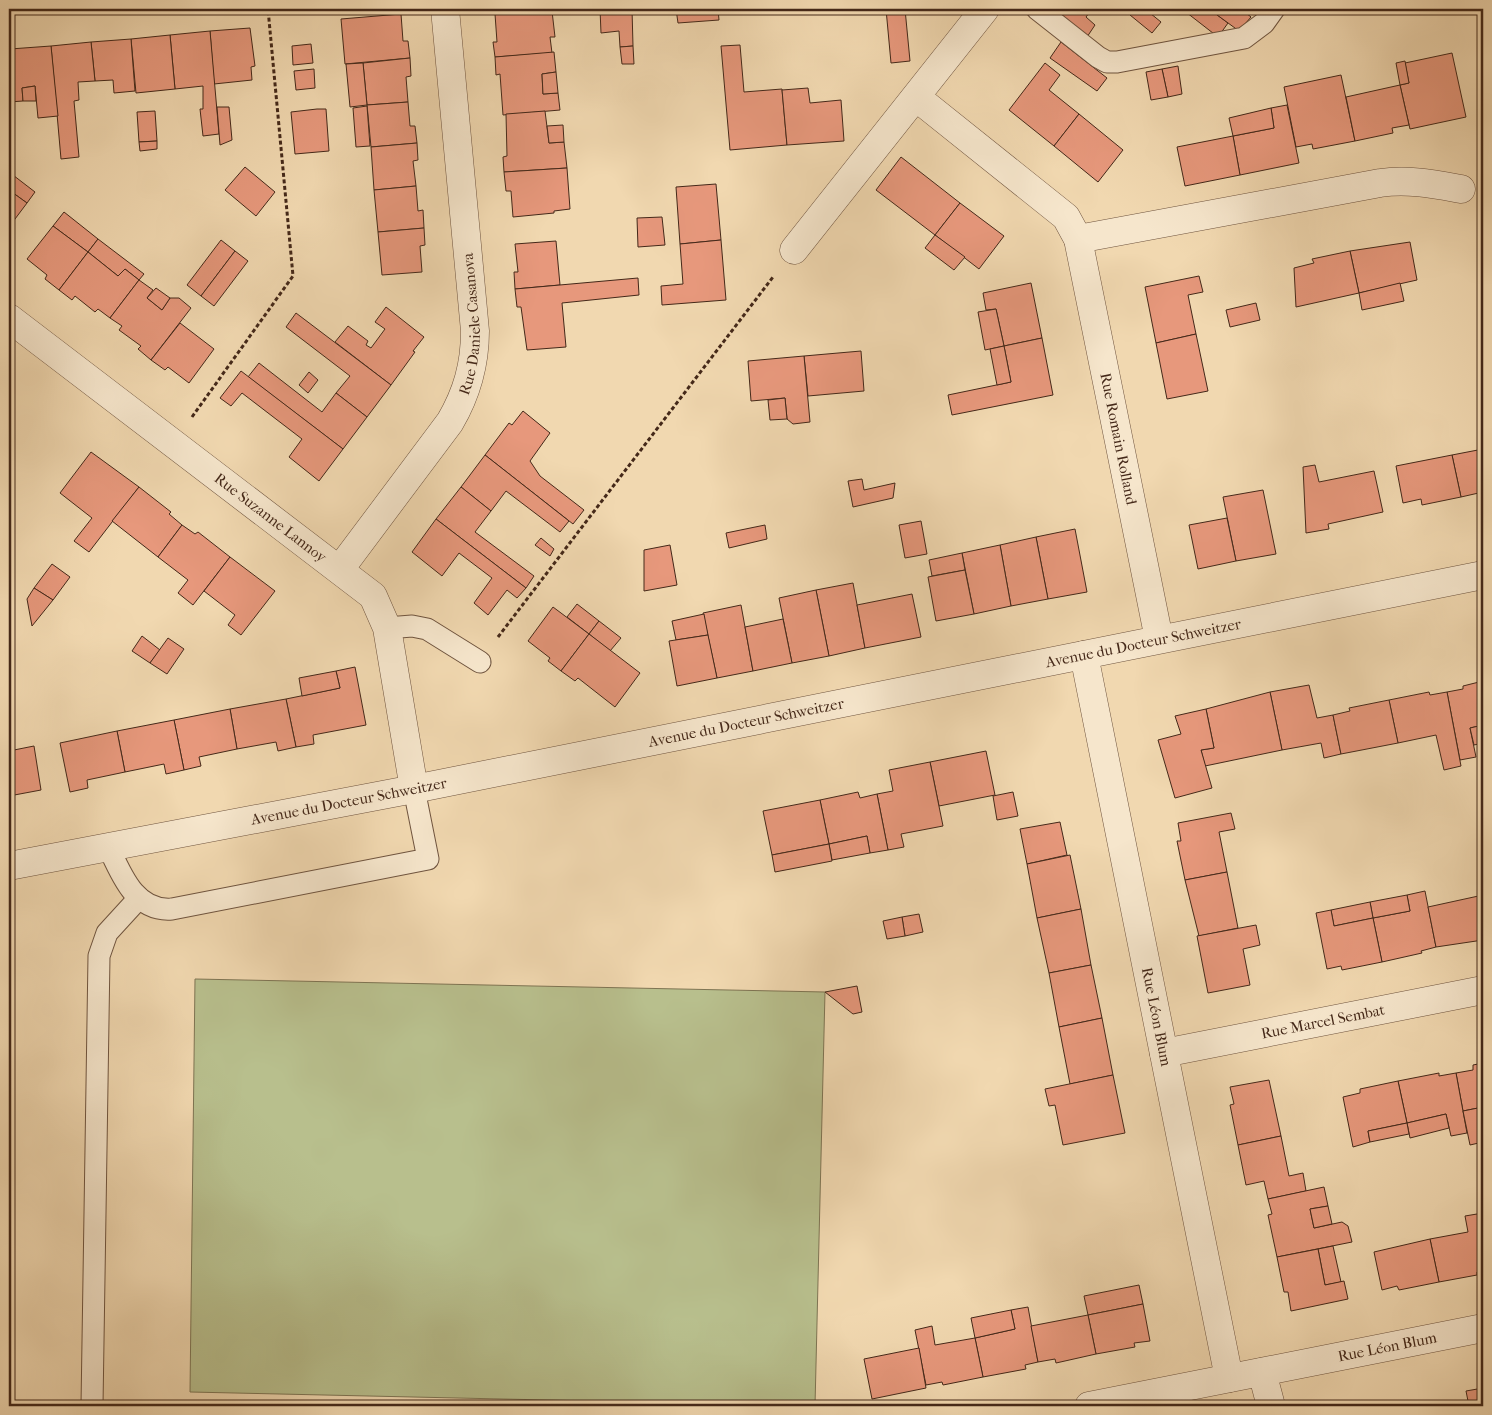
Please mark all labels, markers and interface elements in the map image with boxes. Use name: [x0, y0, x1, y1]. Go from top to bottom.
street label: Rue Daniele Casanova: [455, 251, 484, 397]
street label: Rue Romain Rolland: [1096, 371, 1141, 507]
street label: Rue Suzanne Lannoy: [211, 469, 331, 567]
street label: Avenue du Docteur Schweitzer: [1043, 615, 1243, 672]
street label: Avenue du Docteur Schweitzer: [646, 694, 846, 751]
street label: Avenue du Docteur Schweitzer: [249, 774, 449, 829]
street label: Rue Léon Blum: [1138, 966, 1175, 1068]
street label: Rue Marcel Sembat: [1259, 1000, 1387, 1043]
street label: Rue Léon Blum: [1336, 1328, 1439, 1366]

